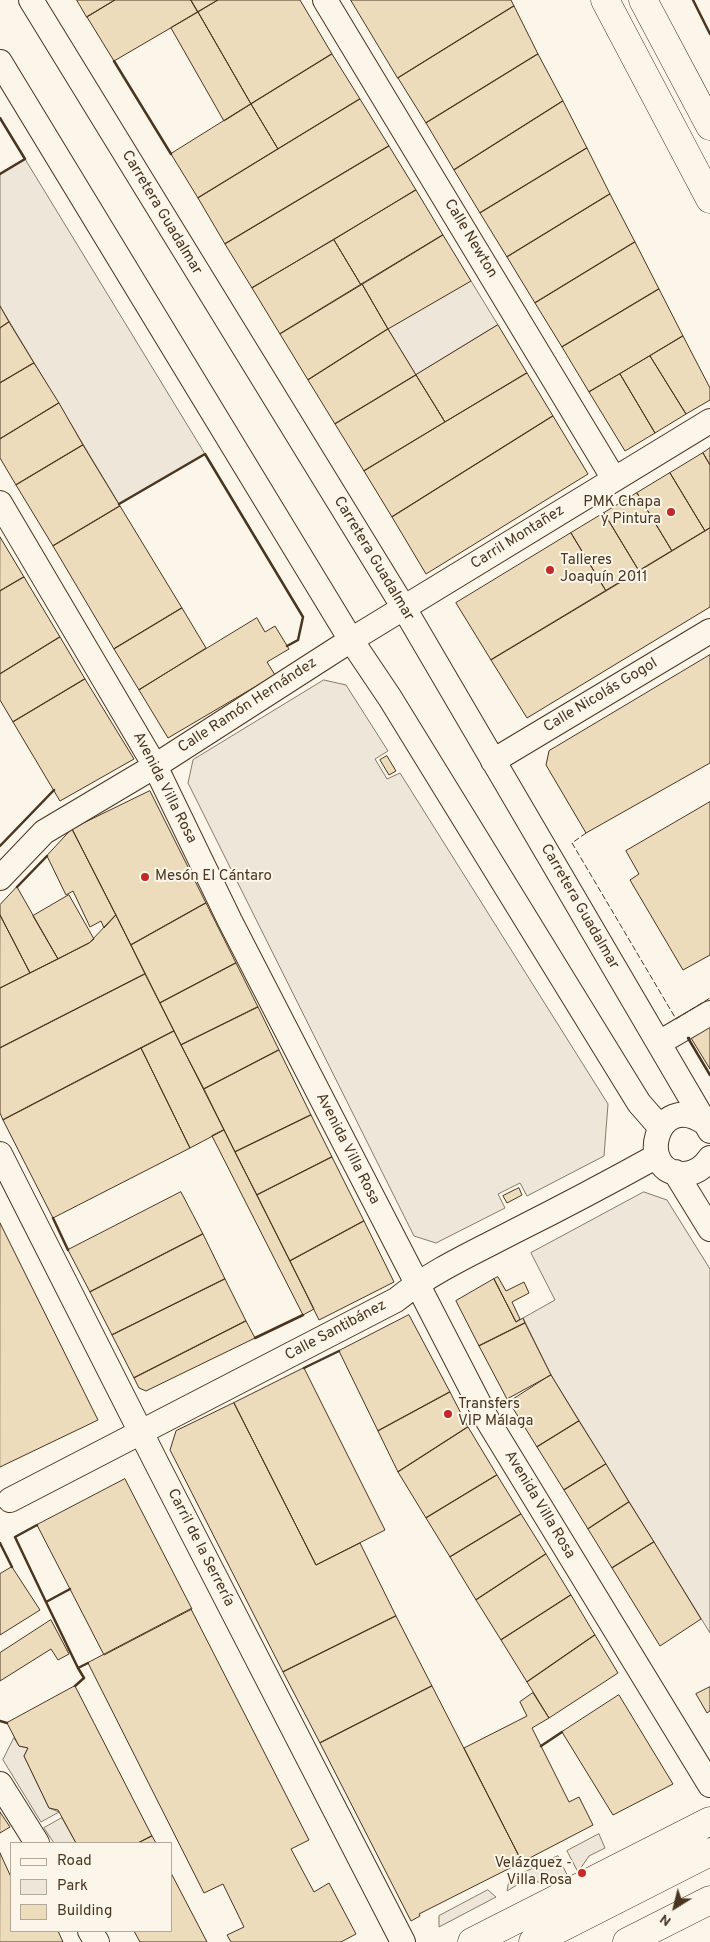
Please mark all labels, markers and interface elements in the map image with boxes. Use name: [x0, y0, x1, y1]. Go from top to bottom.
street label: Carretera Guadalmar: [117, 148, 205, 278]
street label: Calle Newton: [439, 196, 501, 282]
street label: Carretera Guadalmar: [329, 494, 417, 624]
place label: PMK Chapa y Pintura: [583, 494, 661, 529]
street label: Carril Montañez: [468, 502, 568, 574]
marker: PMK Chapa y Pintura: [665, 506, 677, 518]
place label: Talleres Joaquín 2011: [560, 552, 648, 587]
marker: Talleres Joaquín 2011: [544, 564, 556, 576]
street label: Calle Ramón Hernández: [175, 654, 321, 758]
street label: Calle Nicolás Gogol: [541, 655, 661, 737]
street label: Avenida Villa Rosa: [128, 729, 200, 847]
street label: Carretera Guadalmar: [536, 841, 622, 973]
place label: Mesón El Cántaro: [155, 868, 272, 886]
marker: Mesón El Cántaro: [139, 871, 151, 883]
street label: Avenida Villa Rosa: [311, 1090, 383, 1208]
street label: Calle Santibánez: [282, 1297, 390, 1365]
place label: Transfers VIP Málaga: [458, 1396, 533, 1431]
marker: Transfers VIP Málaga: [442, 1408, 454, 1420]
street label: Avenida Villa Rosa: [500, 1448, 578, 1562]
street label: Carril de la Serrería: [163, 1486, 237, 1610]
legend: [10, 1842, 172, 1932]
text: Road: [57, 1852, 92, 1871]
place label: Velázquez - Villa Rosa: [495, 1855, 572, 1890]
marker: Velázquez - Villa Rosa: [576, 1867, 588, 1879]
text: Park: [57, 1877, 88, 1896]
north arrow: [650, 1882, 700, 1932]
text: Building: [57, 1902, 112, 1921]
text: N: [657, 1910, 675, 1929]

